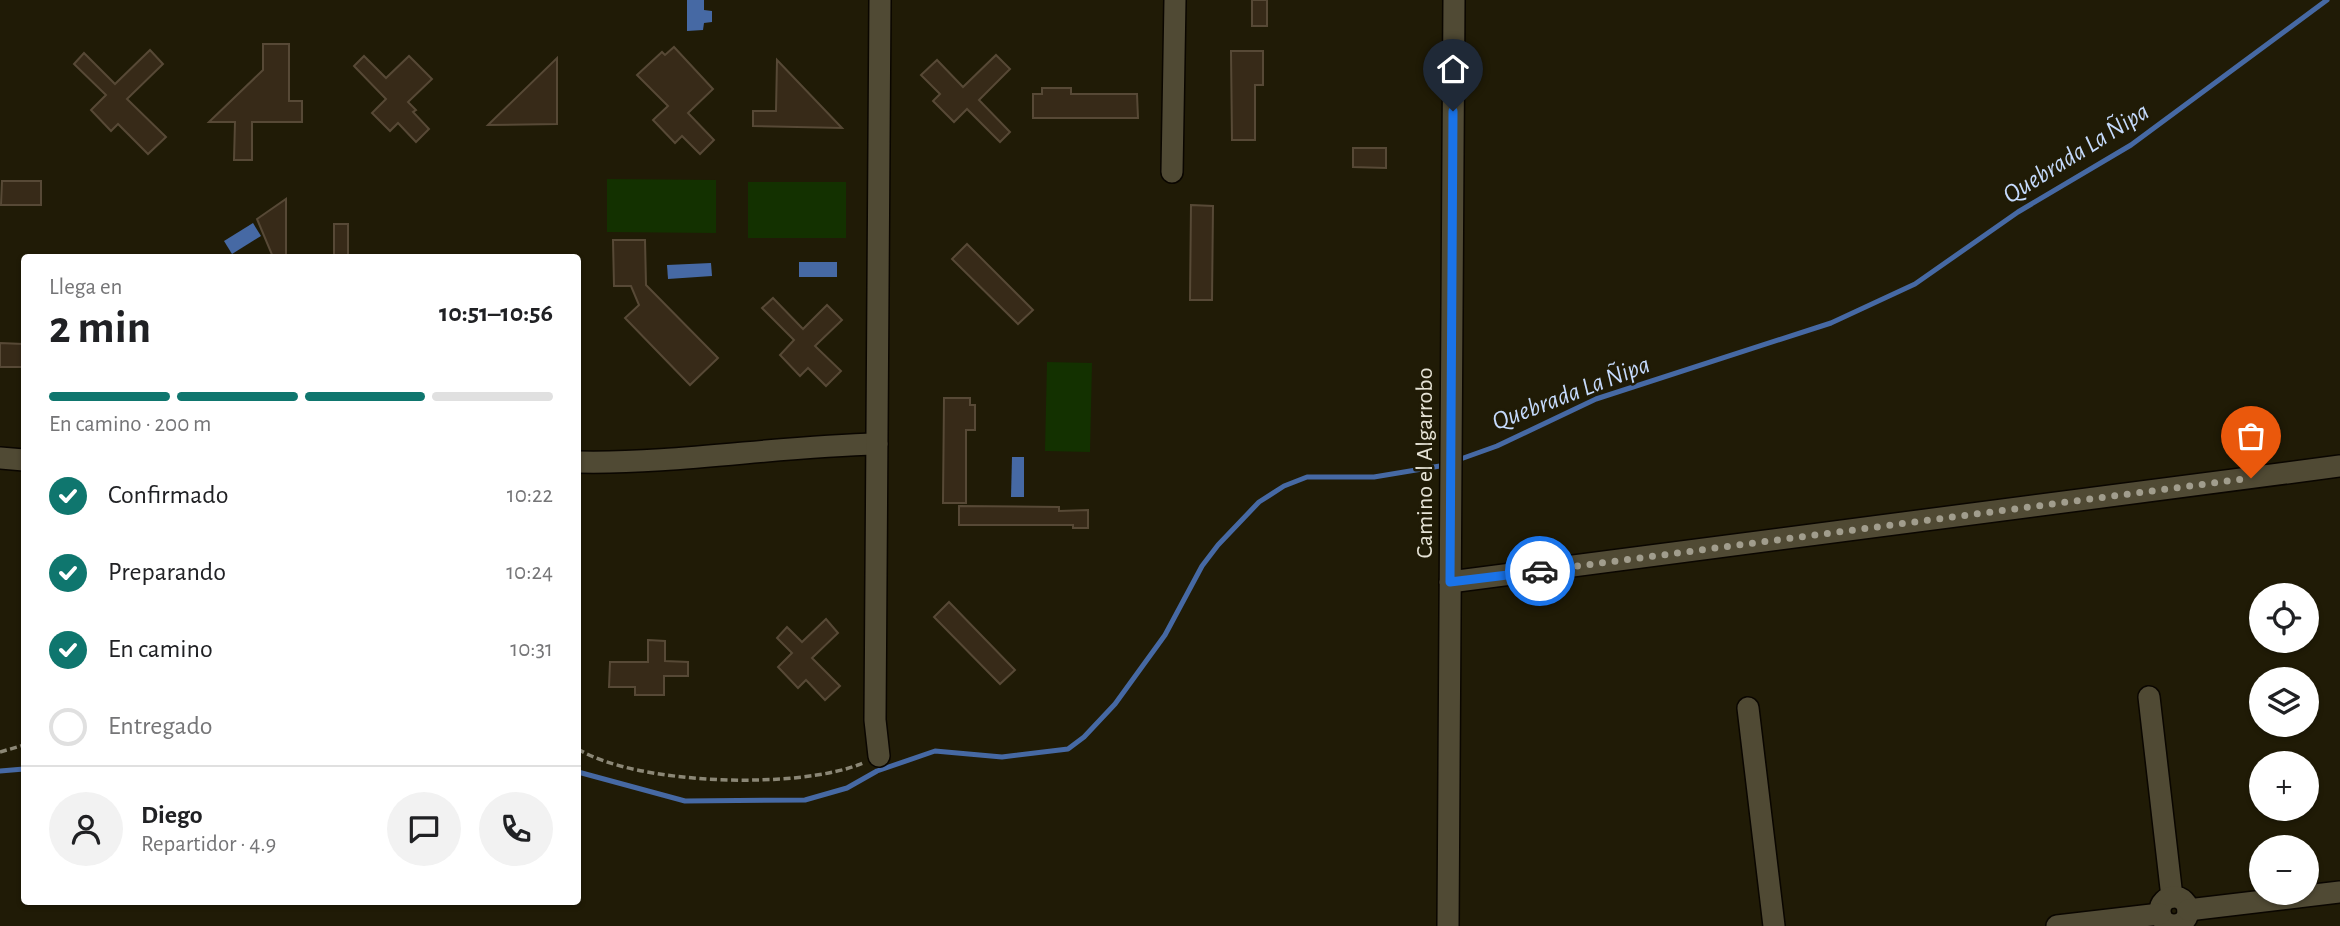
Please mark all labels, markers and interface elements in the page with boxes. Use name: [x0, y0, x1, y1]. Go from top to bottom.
pin: [1423, 39, 1483, 111]
icon: home: [1434, 50, 1472, 88]
water label: Quebrada La Ñipa: [1998, 97, 2154, 208]
text: Llega en: [49, 276, 122, 299]
text: 10:51–10:56: [439, 300, 553, 326]
text: 2 min: [49, 305, 151, 351]
water label: Quebrada La Ñipa: [1488, 350, 1653, 435]
street label: Camino el Algarrobo: [1413, 368, 1437, 558]
pin: [2221, 406, 2281, 478]
text: En camino · 200 m: [49, 413, 211, 436]
icon: bag: [2232, 417, 2270, 455]
icon: check: [49, 477, 87, 515]
text: Confirmado: [108, 482, 229, 508]
text: 10:22: [507, 484, 553, 507]
courier: [1505, 536, 1575, 606]
icon: car: [1521, 552, 1559, 590]
icon: check: [49, 554, 87, 592]
text: Preparando: [108, 559, 226, 585]
text: 10:24: [506, 561, 553, 584]
map controls: [2249, 583, 2319, 905]
button: locate: [2249, 583, 2319, 653]
icon: check: [49, 631, 87, 669]
text: En camino: [108, 636, 213, 662]
text: 10:31: [510, 638, 553, 661]
button: layers: [2249, 667, 2319, 737]
text: Entregado: [108, 713, 213, 739]
button: +: [2249, 751, 2319, 821]
button: person: [49, 792, 123, 866]
button: chat: [387, 792, 461, 866]
button: phone: [479, 792, 553, 866]
text: Diego: [141, 802, 203, 828]
text: Repartidor · 4.9: [141, 833, 276, 856]
button: −: [2249, 835, 2319, 905]

